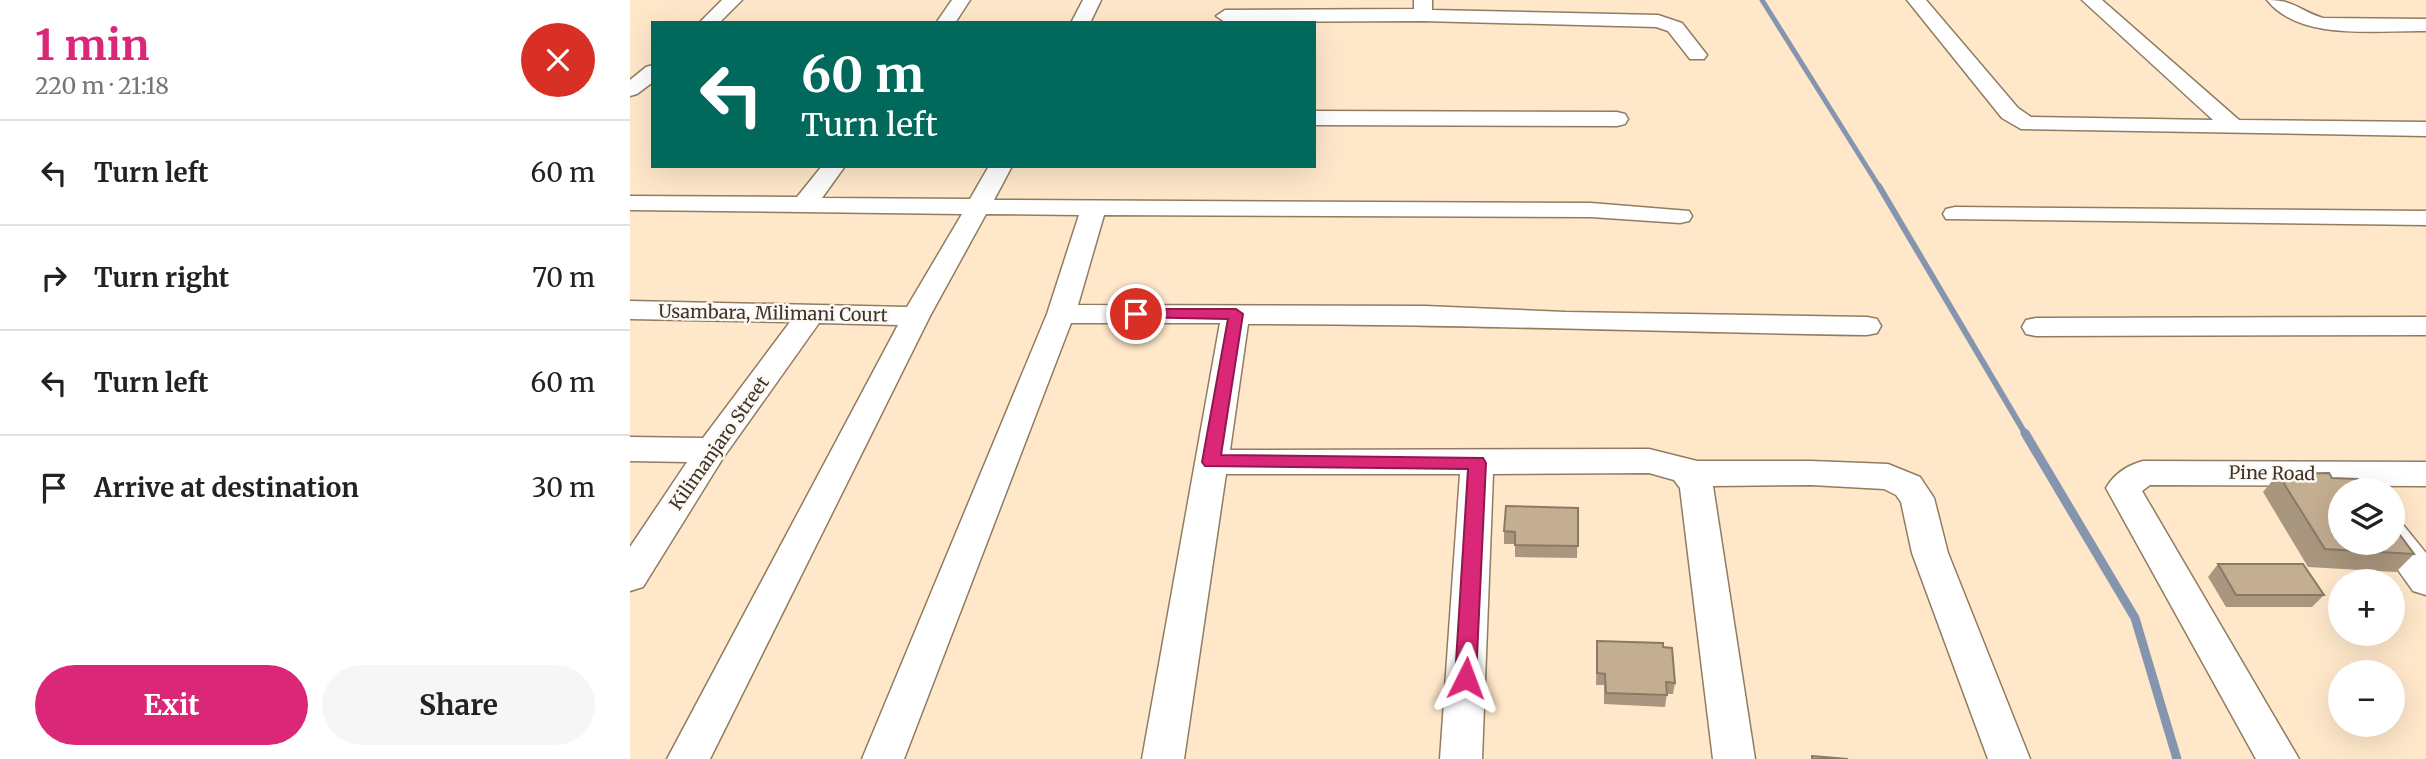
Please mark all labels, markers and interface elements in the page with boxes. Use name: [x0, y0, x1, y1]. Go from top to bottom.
text: 1 min: [35, 19, 149, 71]
button: close: [521, 23, 595, 97]
text: 60 m: [801, 44, 924, 105]
icon: left: [686, 49, 777, 140]
text: 220 m · 21:18: [35, 71, 169, 100]
text: Turn left: [801, 105, 938, 145]
icon: left: [35, 154, 73, 192]
text: Turn left: [94, 156, 208, 189]
text: 60 m: [531, 156, 595, 189]
icon: right: [35, 259, 73, 297]
text: Turn right: [94, 261, 229, 294]
text: 70 m: [532, 261, 595, 294]
pin: [1106, 284, 1166, 344]
icon: arrive: [1117, 295, 1155, 333]
street label: Usambara, Milimani Court: [658, 300, 888, 326]
icon: left: [35, 364, 73, 402]
text: Turn left: [94, 366, 208, 399]
text: 60 m: [531, 366, 595, 399]
street label: Kilimanjaro Street: [664, 372, 774, 514]
street label: Pine Road: [2228, 461, 2316, 485]
icon: arrive: [35, 469, 73, 507]
text: Arrive at destination: [94, 471, 359, 504]
text: 30 m: [532, 471, 595, 504]
map controls: [2328, 478, 2405, 737]
button: layers: [2328, 478, 2405, 555]
button: +: [2328, 569, 2405, 646]
position arrow: [1429, 641, 1503, 715]
button: −: [2328, 660, 2405, 737]
button: Exit: [35, 665, 308, 745]
button: Share: [322, 665, 595, 745]

